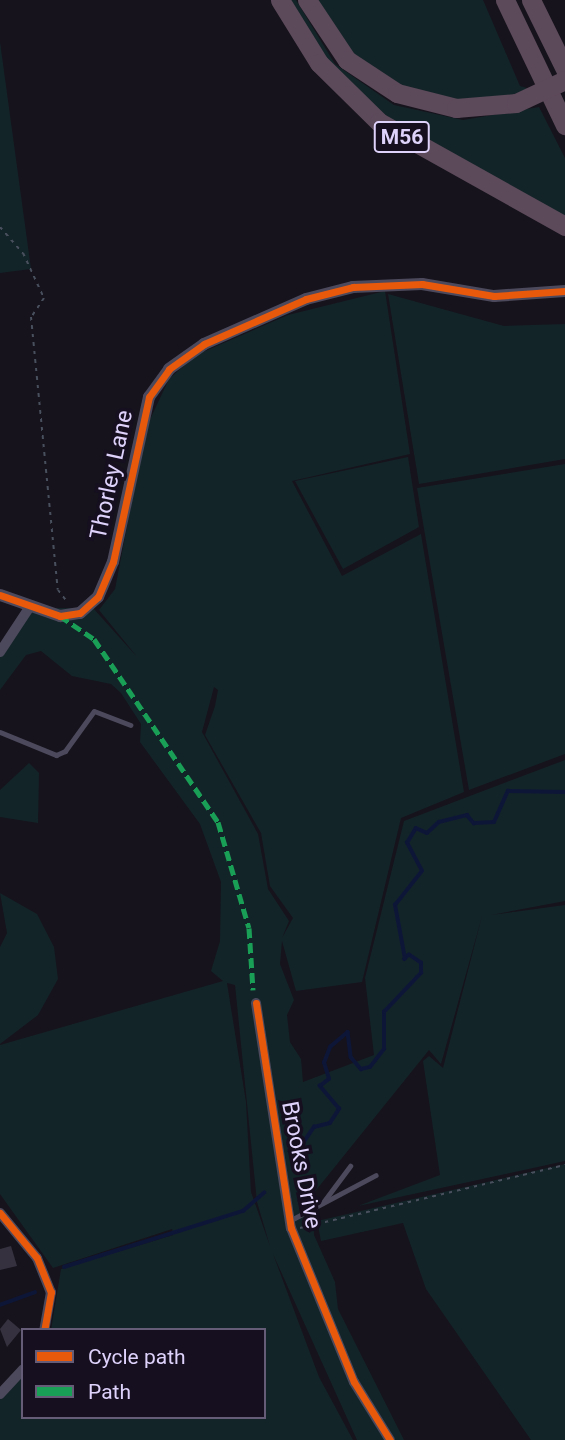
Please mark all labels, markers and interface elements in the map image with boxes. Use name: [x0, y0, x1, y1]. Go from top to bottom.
road number: M56: [372, 120, 432, 154]
street label: Thorley Lane: [85, 408, 139, 542]
street label: Brooks Drive: [275, 1099, 327, 1231]
legend: [21, 1328, 266, 1419]
text: Cycle path: [88, 1345, 186, 1369]
text: Path: [88, 1380, 131, 1404]

